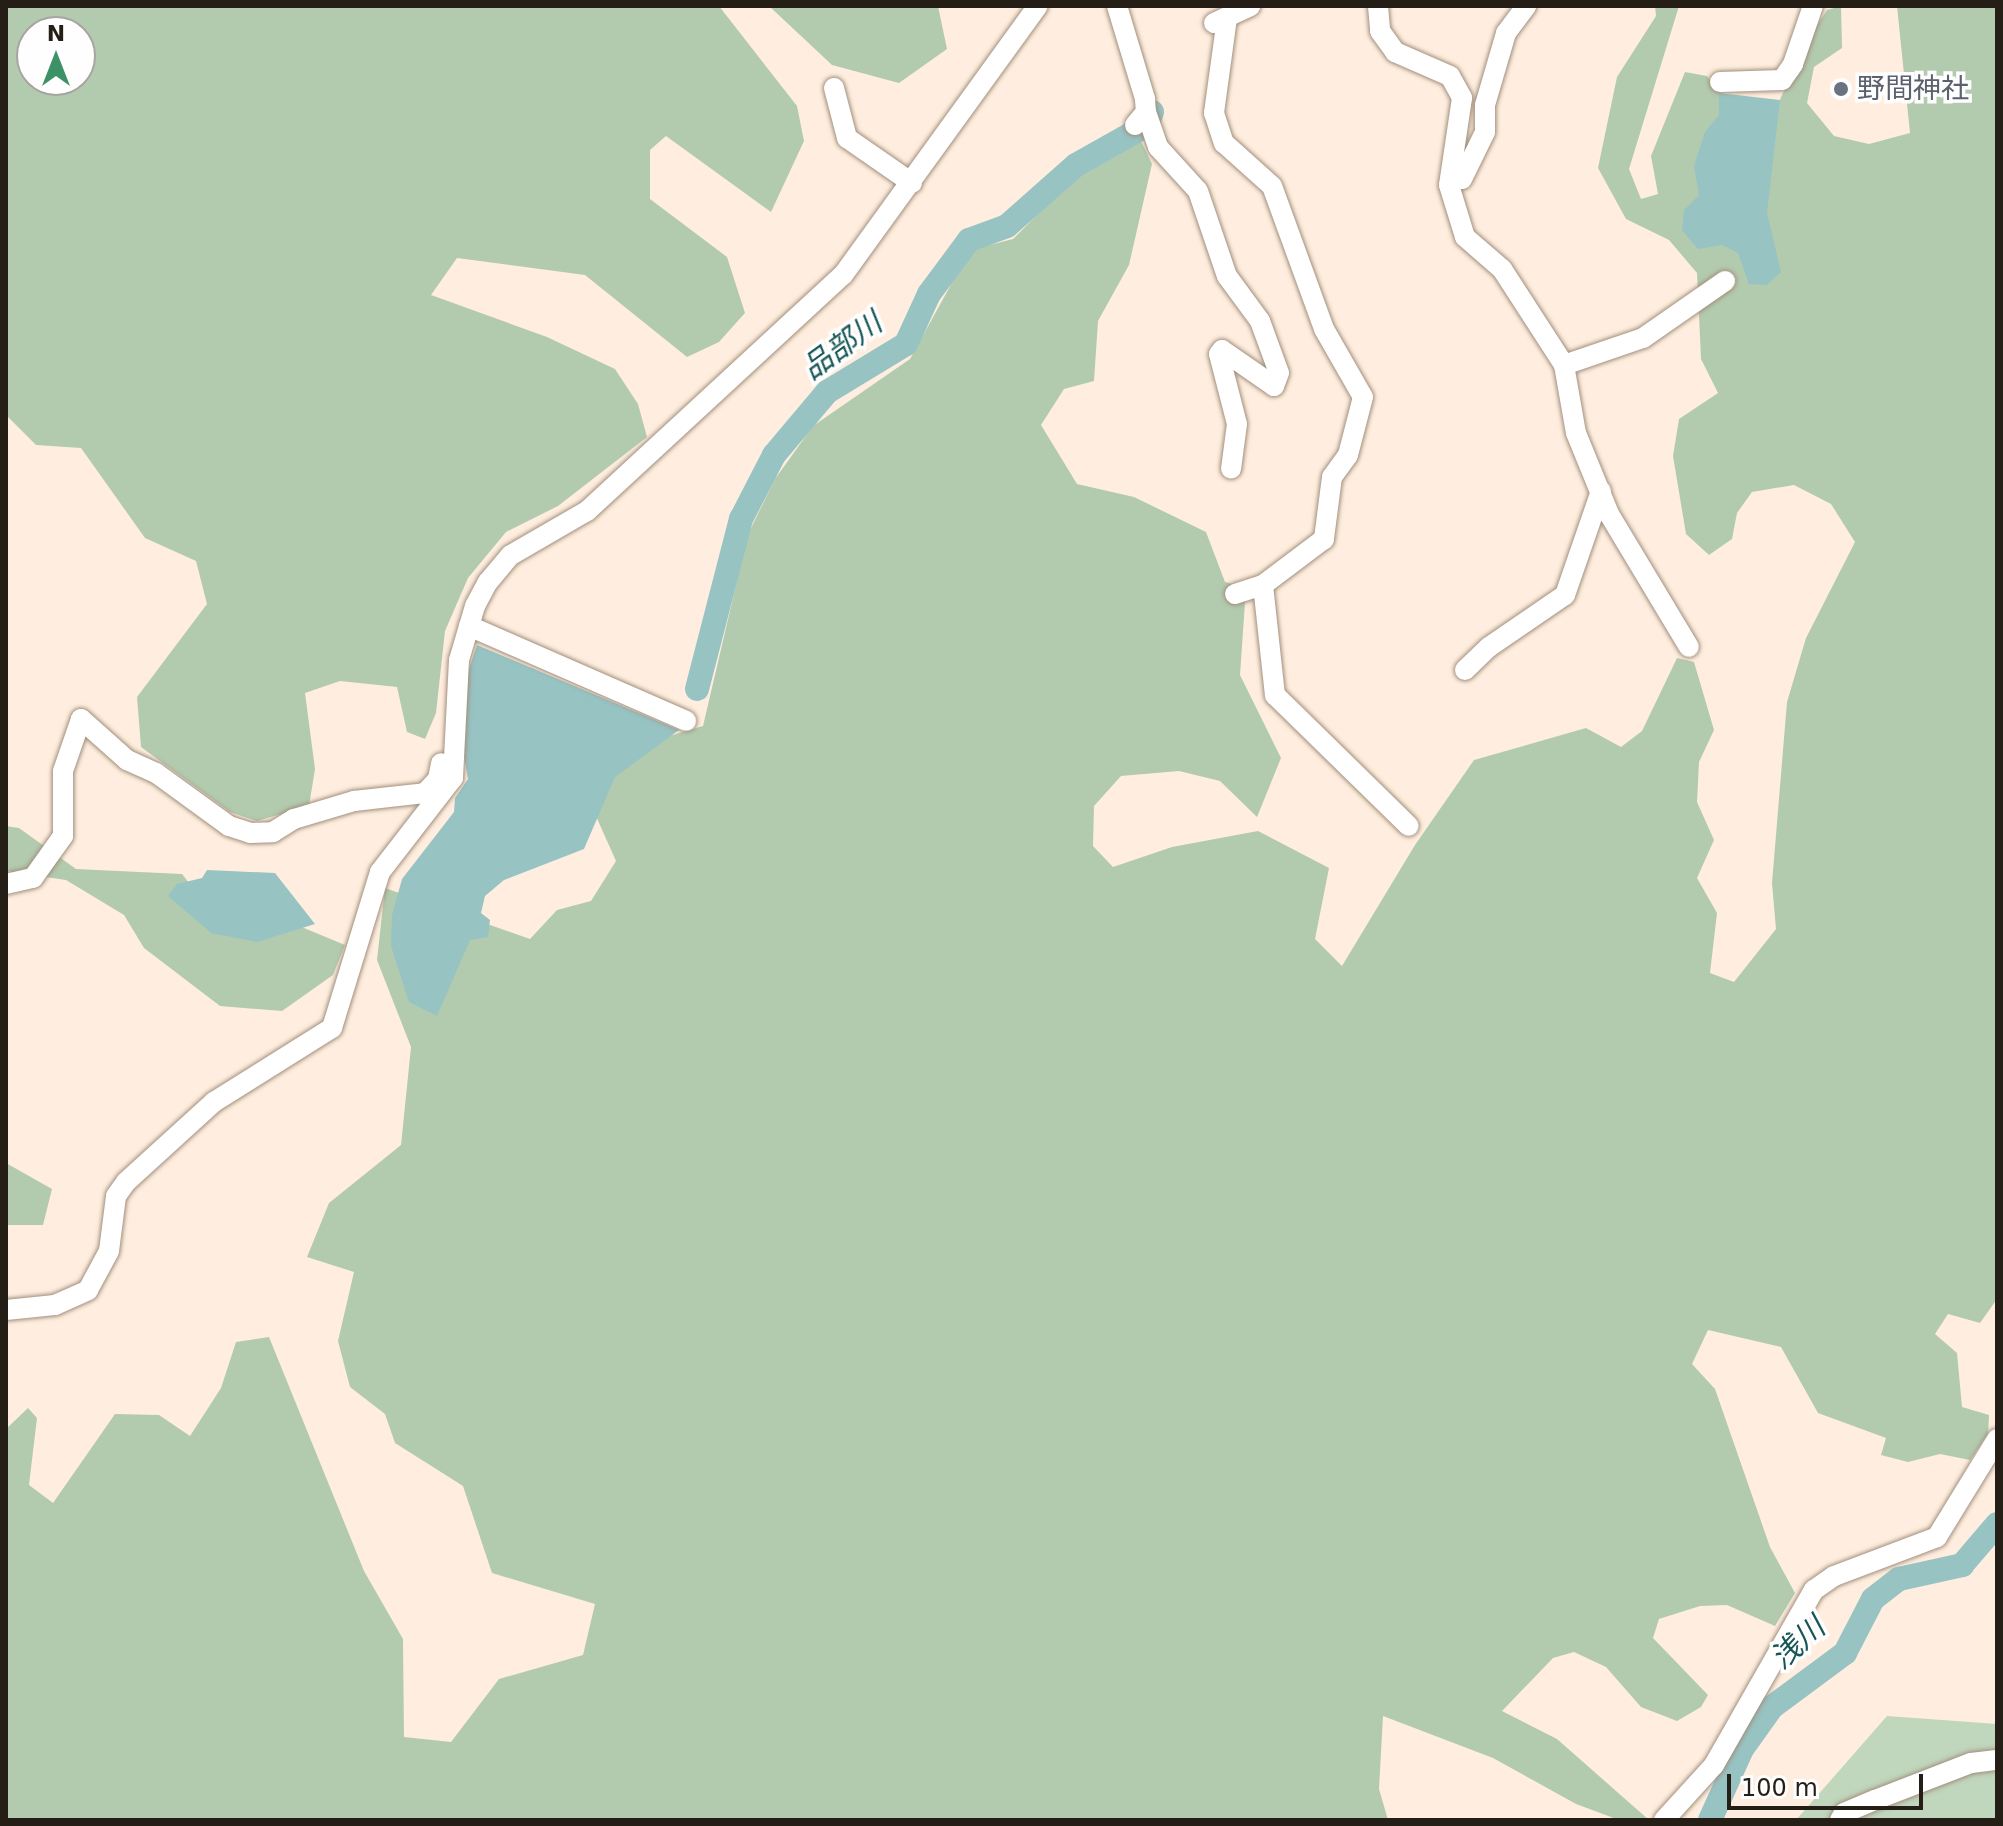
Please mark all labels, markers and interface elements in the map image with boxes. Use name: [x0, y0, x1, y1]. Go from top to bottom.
north arrow: [16, 16, 96, 96]
text: N: [47, 21, 65, 46]
place label: 野間神社: [1857, 72, 1969, 106]
marker: 野間神社: [1832, 80, 1850, 98]
water label: 品部川: [795, 305, 889, 387]
water label: 浅川: [1764, 1610, 1832, 1676]
scale bar: [1731, 1758, 1927, 1808]
text: 100 m: [1741, 1774, 1818, 1802]

